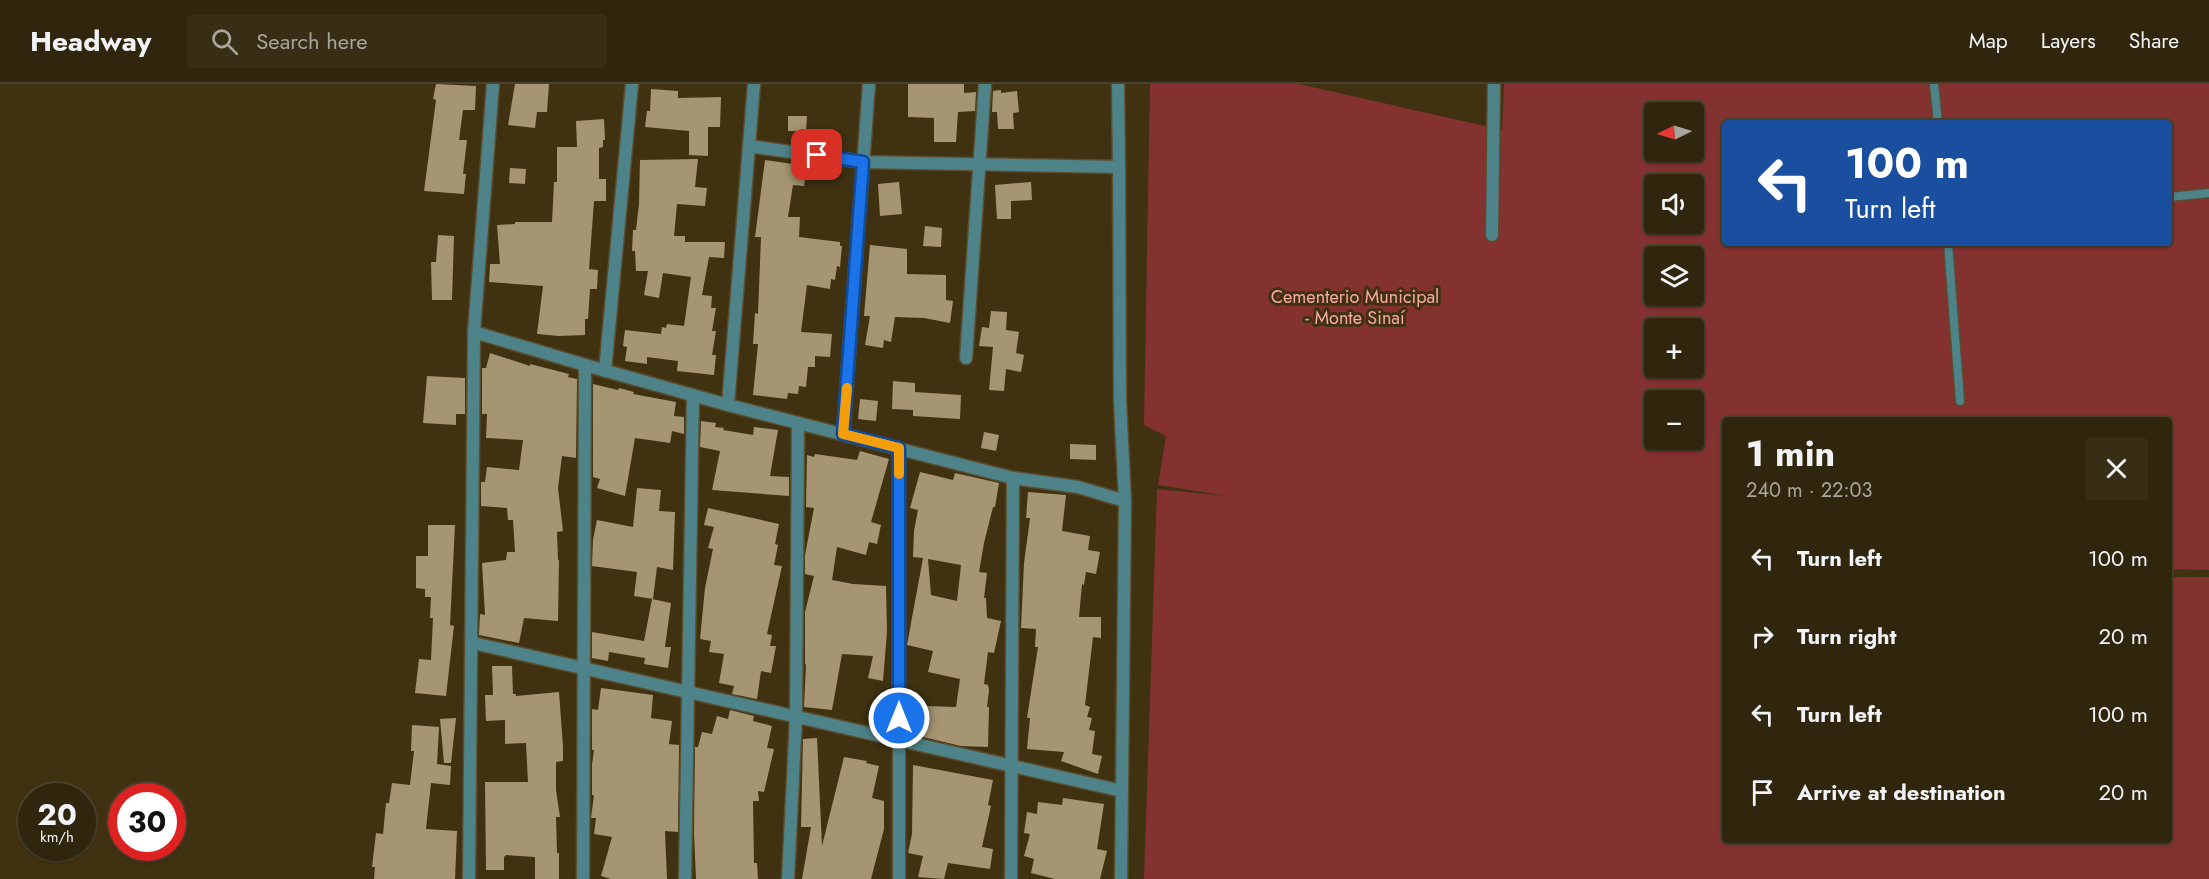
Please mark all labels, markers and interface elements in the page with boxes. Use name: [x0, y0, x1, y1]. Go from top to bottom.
search box: [187, 14, 607, 68]
text: Headway: [30, 21, 151, 62]
icon: search: [208, 25, 241, 58]
text: Search here: [256, 25, 368, 57]
text: Map: [1969, 26, 2008, 56]
text: Layers: [2041, 26, 2096, 56]
text: Share: [2129, 26, 2179, 56]
north arrow: [1644, 102, 1704, 162]
map controls: [1644, 102, 1704, 450]
pin: [791, 129, 842, 180]
text: 100 m: [1845, 133, 1969, 194]
icon: arrive: [800, 138, 833, 171]
icon: left: [1746, 144, 1824, 222]
button: sound: [1644, 174, 1704, 234]
text: Turn left: [1845, 189, 1935, 228]
button: layers: [1644, 246, 1704, 306]
park label: Cementerio Municipal - Monte Sinaí: [1271, 284, 1439, 331]
button: +: [1644, 318, 1704, 378]
button: −: [1644, 390, 1704, 450]
text: 1 min: [1746, 427, 1835, 479]
button: close: [2085, 437, 2148, 500]
text: 240 m · 22:03: [1746, 476, 1872, 505]
icon: left: [1746, 542, 1779, 575]
text: Turn left: [1797, 542, 1882, 574]
text: 100 m: [2088, 542, 2148, 574]
icon: right: [1746, 620, 1779, 653]
text: Turn right: [1797, 620, 1897, 652]
text: 20 m: [2099, 620, 2148, 652]
position arrow: [867, 686, 931, 750]
icon: left: [1746, 698, 1779, 731]
text: Turn left: [1797, 698, 1882, 730]
text: 100 m: [2088, 698, 2148, 730]
icon: arrive: [1746, 776, 1779, 809]
text: Arrive at destination: [1797, 776, 2006, 808]
text: 20 m: [2099, 776, 2148, 808]
speed limit sign: 30: [108, 783, 186, 861]
text: 20: [37, 793, 77, 836]
text: km/h: [40, 826, 74, 848]

